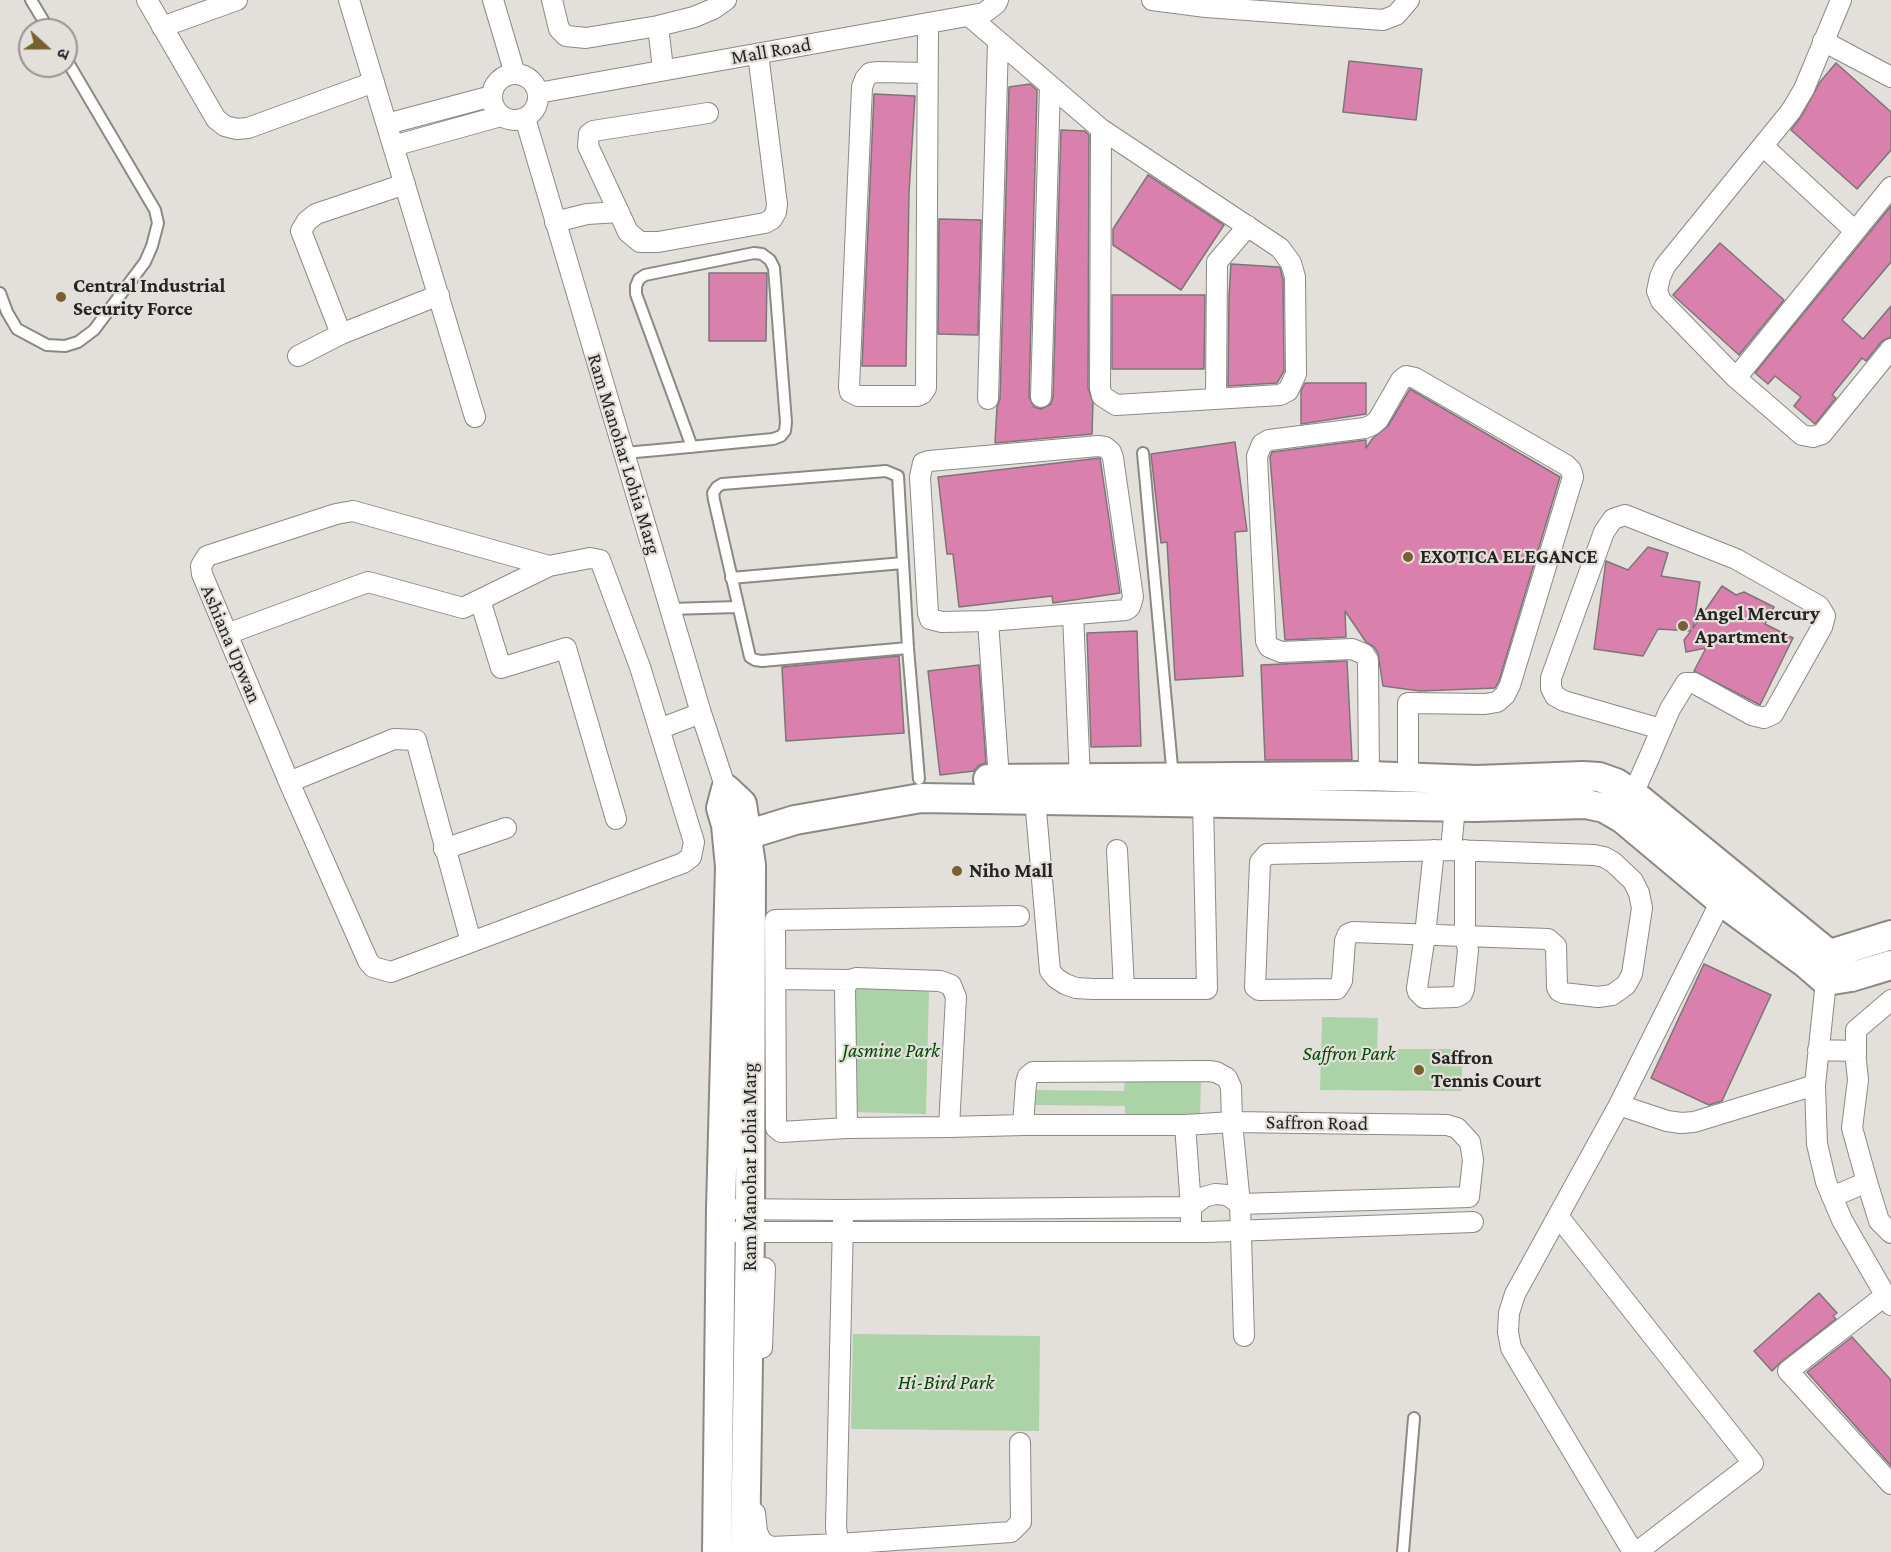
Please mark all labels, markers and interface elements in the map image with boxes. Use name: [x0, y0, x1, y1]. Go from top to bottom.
north arrow: [18, 18, 78, 78]
street label: Mall Road: [729, 32, 813, 70]
text: उ: [54, 46, 73, 61]
place label: Central Industrial Security Force: [73, 274, 225, 321]
marker: Central Industrial Security Force: [54, 290, 68, 304]
street label: Ram Manohar Lohia Marg: [582, 351, 666, 557]
place label: EXOTICA ELEGANCE: [1420, 545, 1598, 569]
marker: EXOTICA ELEGANCE: [1401, 550, 1415, 564]
street label: Ashiana Upwan: [195, 581, 267, 707]
place label: Angel Mercury Apartment: [1695, 602, 1820, 649]
marker: Angel Mercury Apartment: [1676, 619, 1690, 633]
place label: Niho Mall: [969, 859, 1053, 883]
marker: Niho Mall: [950, 864, 964, 878]
park label: Jasmine Park: [842, 1039, 940, 1063]
park label: Saffron Park: [1303, 1042, 1395, 1066]
place label: Saffron Tennis Court: [1431, 1046, 1541, 1093]
street label: Ram Manohar Lohia Marg: [738, 1063, 762, 1271]
marker: Saffron Tennis Court: [1412, 1063, 1426, 1077]
street label: Saffron Road: [1266, 1110, 1368, 1136]
park label: Hi-Bird Park: [898, 1371, 994, 1395]

